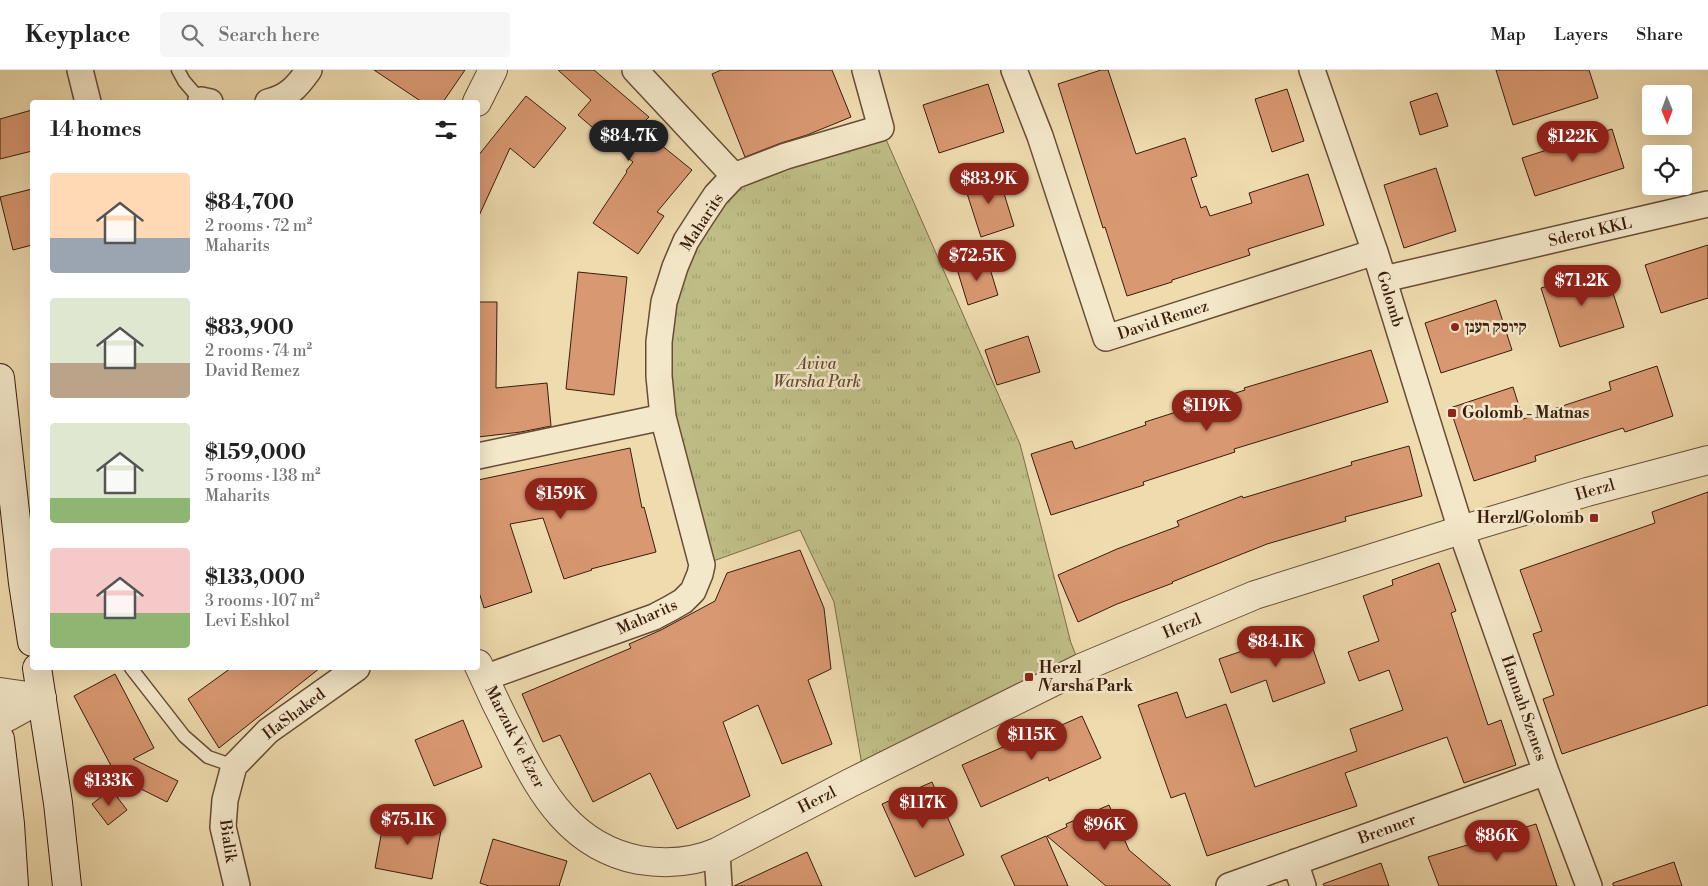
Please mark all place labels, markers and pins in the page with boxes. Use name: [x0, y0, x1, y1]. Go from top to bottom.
pin: $84.7K: [588, 119, 670, 162]
pin: $122K: [1538, 121, 1608, 163]
pin: $83.9K: [948, 162, 1030, 205]
pin: $72.5K: [936, 240, 1018, 282]
pin: $71.2K: [1541, 264, 1623, 307]
place label: קיוסק רענן: [1465, 317, 1527, 337]
marker: קיוסק רענן: [1449, 321, 1461, 333]
pin: $119K: [1172, 390, 1242, 432]
place label: Golomb - Matnas: [1462, 403, 1589, 423]
marker: Golomb - Matnas: [1446, 407, 1458, 419]
pin: $159K: [526, 478, 596, 520]
place label: Herzl/Golomb: [1477, 508, 1584, 528]
marker: Herzl/Golomb: [1588, 512, 1600, 524]
pin: $84.1K: [1235, 626, 1317, 668]
place label: Herzl /Varsha Park: [1038, 658, 1134, 696]
marker: Herzl /Varsha Park: [1023, 671, 1035, 683]
pin: $115K: [997, 718, 1067, 761]
pin: $133K: [74, 764, 144, 807]
pin: $117K: [888, 786, 958, 829]
pin: $75.1K: [367, 804, 449, 846]
pin: $96K: [1075, 808, 1135, 851]
pin: $86K: [1467, 820, 1527, 862]

